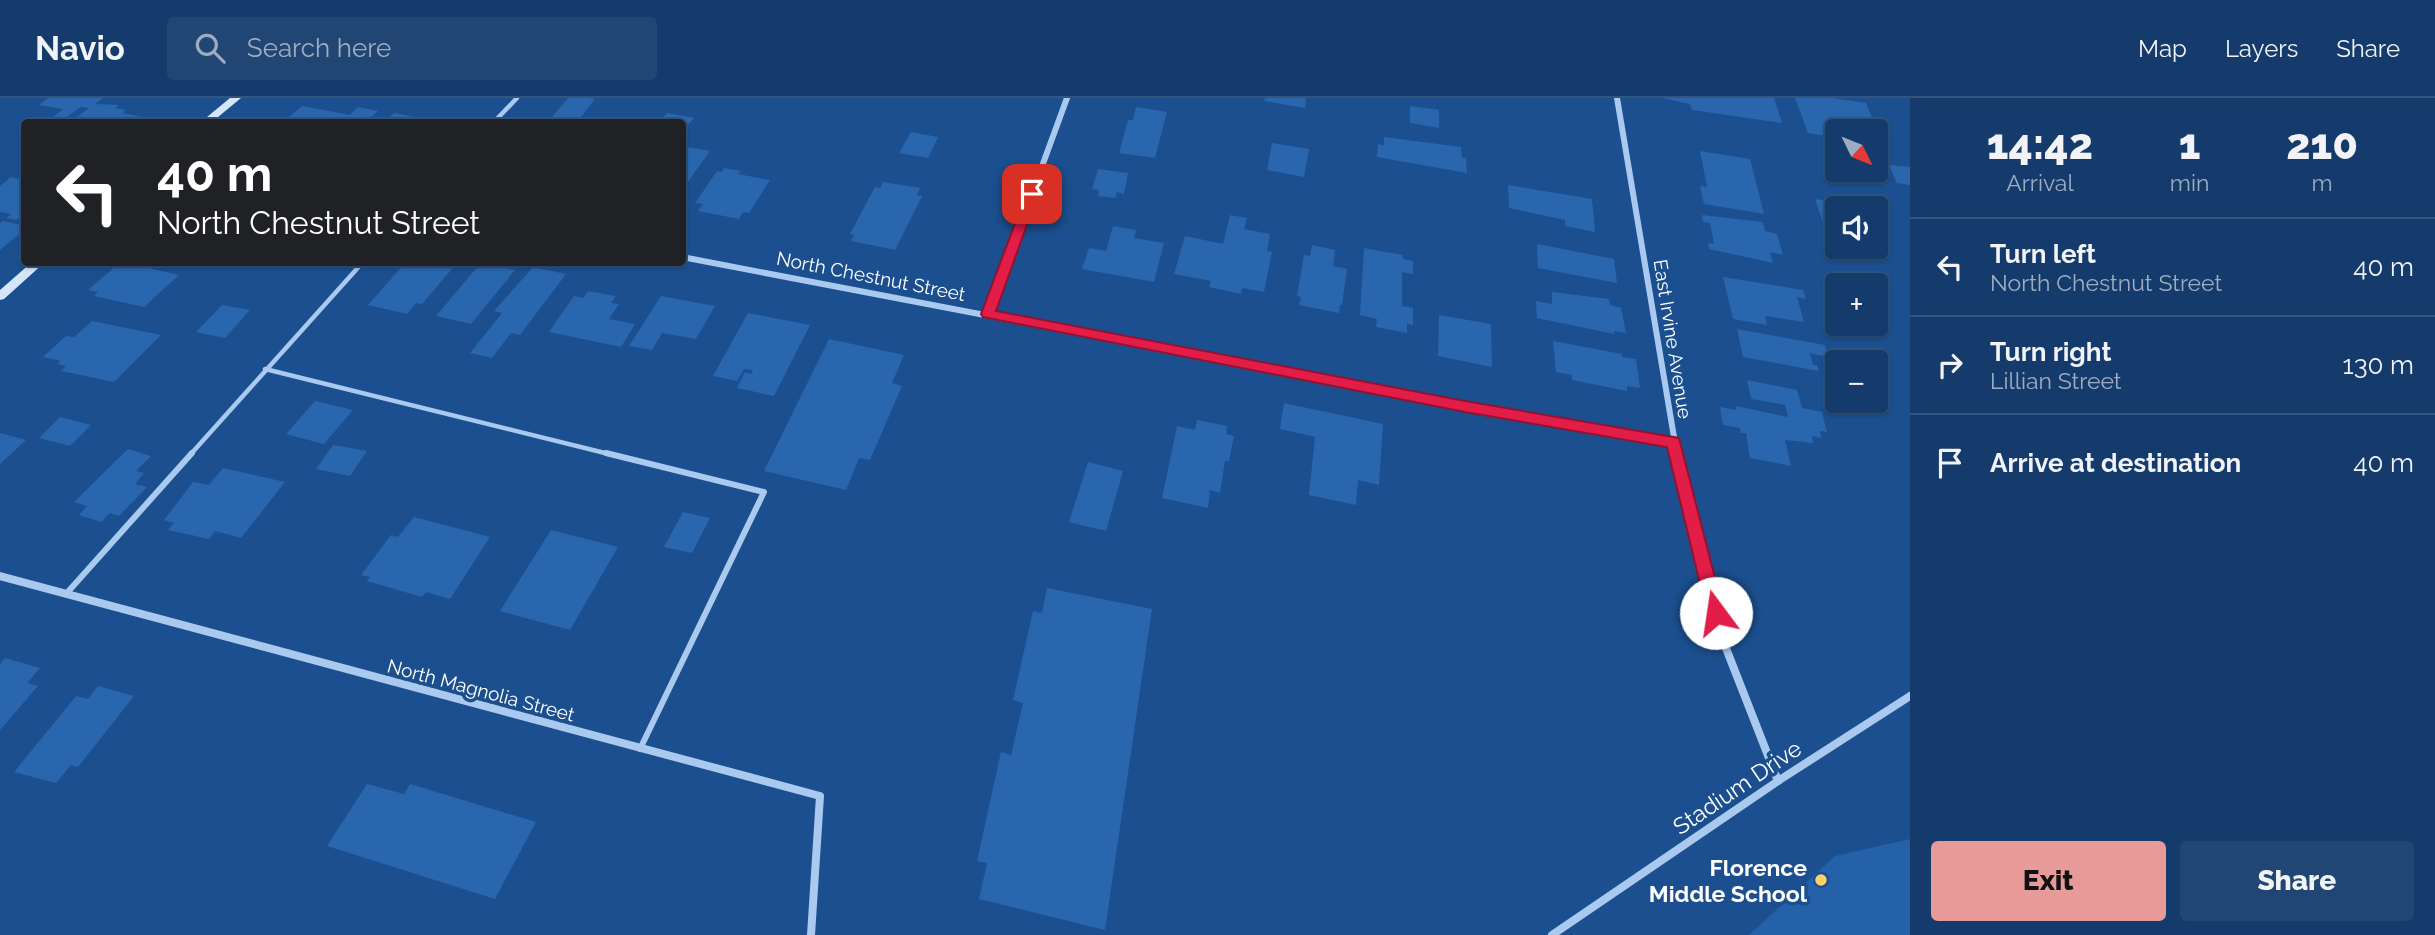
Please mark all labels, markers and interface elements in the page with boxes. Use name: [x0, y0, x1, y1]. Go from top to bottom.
search box: [167, 17, 657, 80]
text: Navio: [35, 29, 125, 68]
icon: search: [191, 29, 229, 67]
text: Search here: [247, 33, 391, 63]
text: Map: [2138, 34, 2187, 63]
text: Layers: [2225, 34, 2298, 63]
text: Share: [2336, 34, 2400, 63]
north arrow: [1825, 119, 1888, 182]
map controls: [1825, 119, 1888, 413]
text: 14:42: [1987, 120, 2093, 169]
text: 1: [2179, 120, 2201, 169]
text: 210: [2286, 120, 2358, 169]
text: 40 m: [157, 145, 272, 202]
icon: left: [42, 147, 133, 238]
pin: [1002, 164, 1062, 224]
text: Arrival: [2006, 169, 2074, 196]
text: min: [2170, 169, 2209, 196]
text: m: [2312, 169, 2333, 196]
icon: arrive: [1013, 175, 1051, 213]
button: sound: [1825, 196, 1888, 259]
text: North Chestnut Street: [157, 204, 480, 241]
text: Turn left: [1990, 239, 2096, 269]
street label: North Chestnut Street: [775, 247, 968, 305]
icon: left: [1931, 248, 1969, 286]
text: 40 m: [2353, 252, 2414, 282]
street label: East Irvine Avenue: [1650, 258, 1696, 420]
text: North Chestnut Street: [1990, 269, 2222, 296]
button: +: [1825, 273, 1888, 336]
text: Turn right: [1990, 337, 2111, 367]
icon: right: [1931, 346, 1969, 384]
button: −: [1825, 350, 1888, 413]
text: 130 m: [2343, 350, 2414, 380]
text: Lillian Street: [1990, 367, 2122, 394]
icon: arrive: [1931, 444, 1969, 482]
text: Arrive at destination: [1990, 448, 2241, 478]
text: 40 m: [2353, 448, 2414, 478]
position arrow: [1679, 576, 1753, 650]
street label: North Magnolia Street: [385, 654, 578, 726]
street label: Stadium Drive: [1668, 734, 1806, 840]
button: Exit: [1931, 841, 2166, 921]
button: Share: [2180, 841, 2414, 921]
place label: Florence Middle School: [1649, 854, 1808, 907]
marker: Florence Middle School: [1813, 872, 1829, 888]

